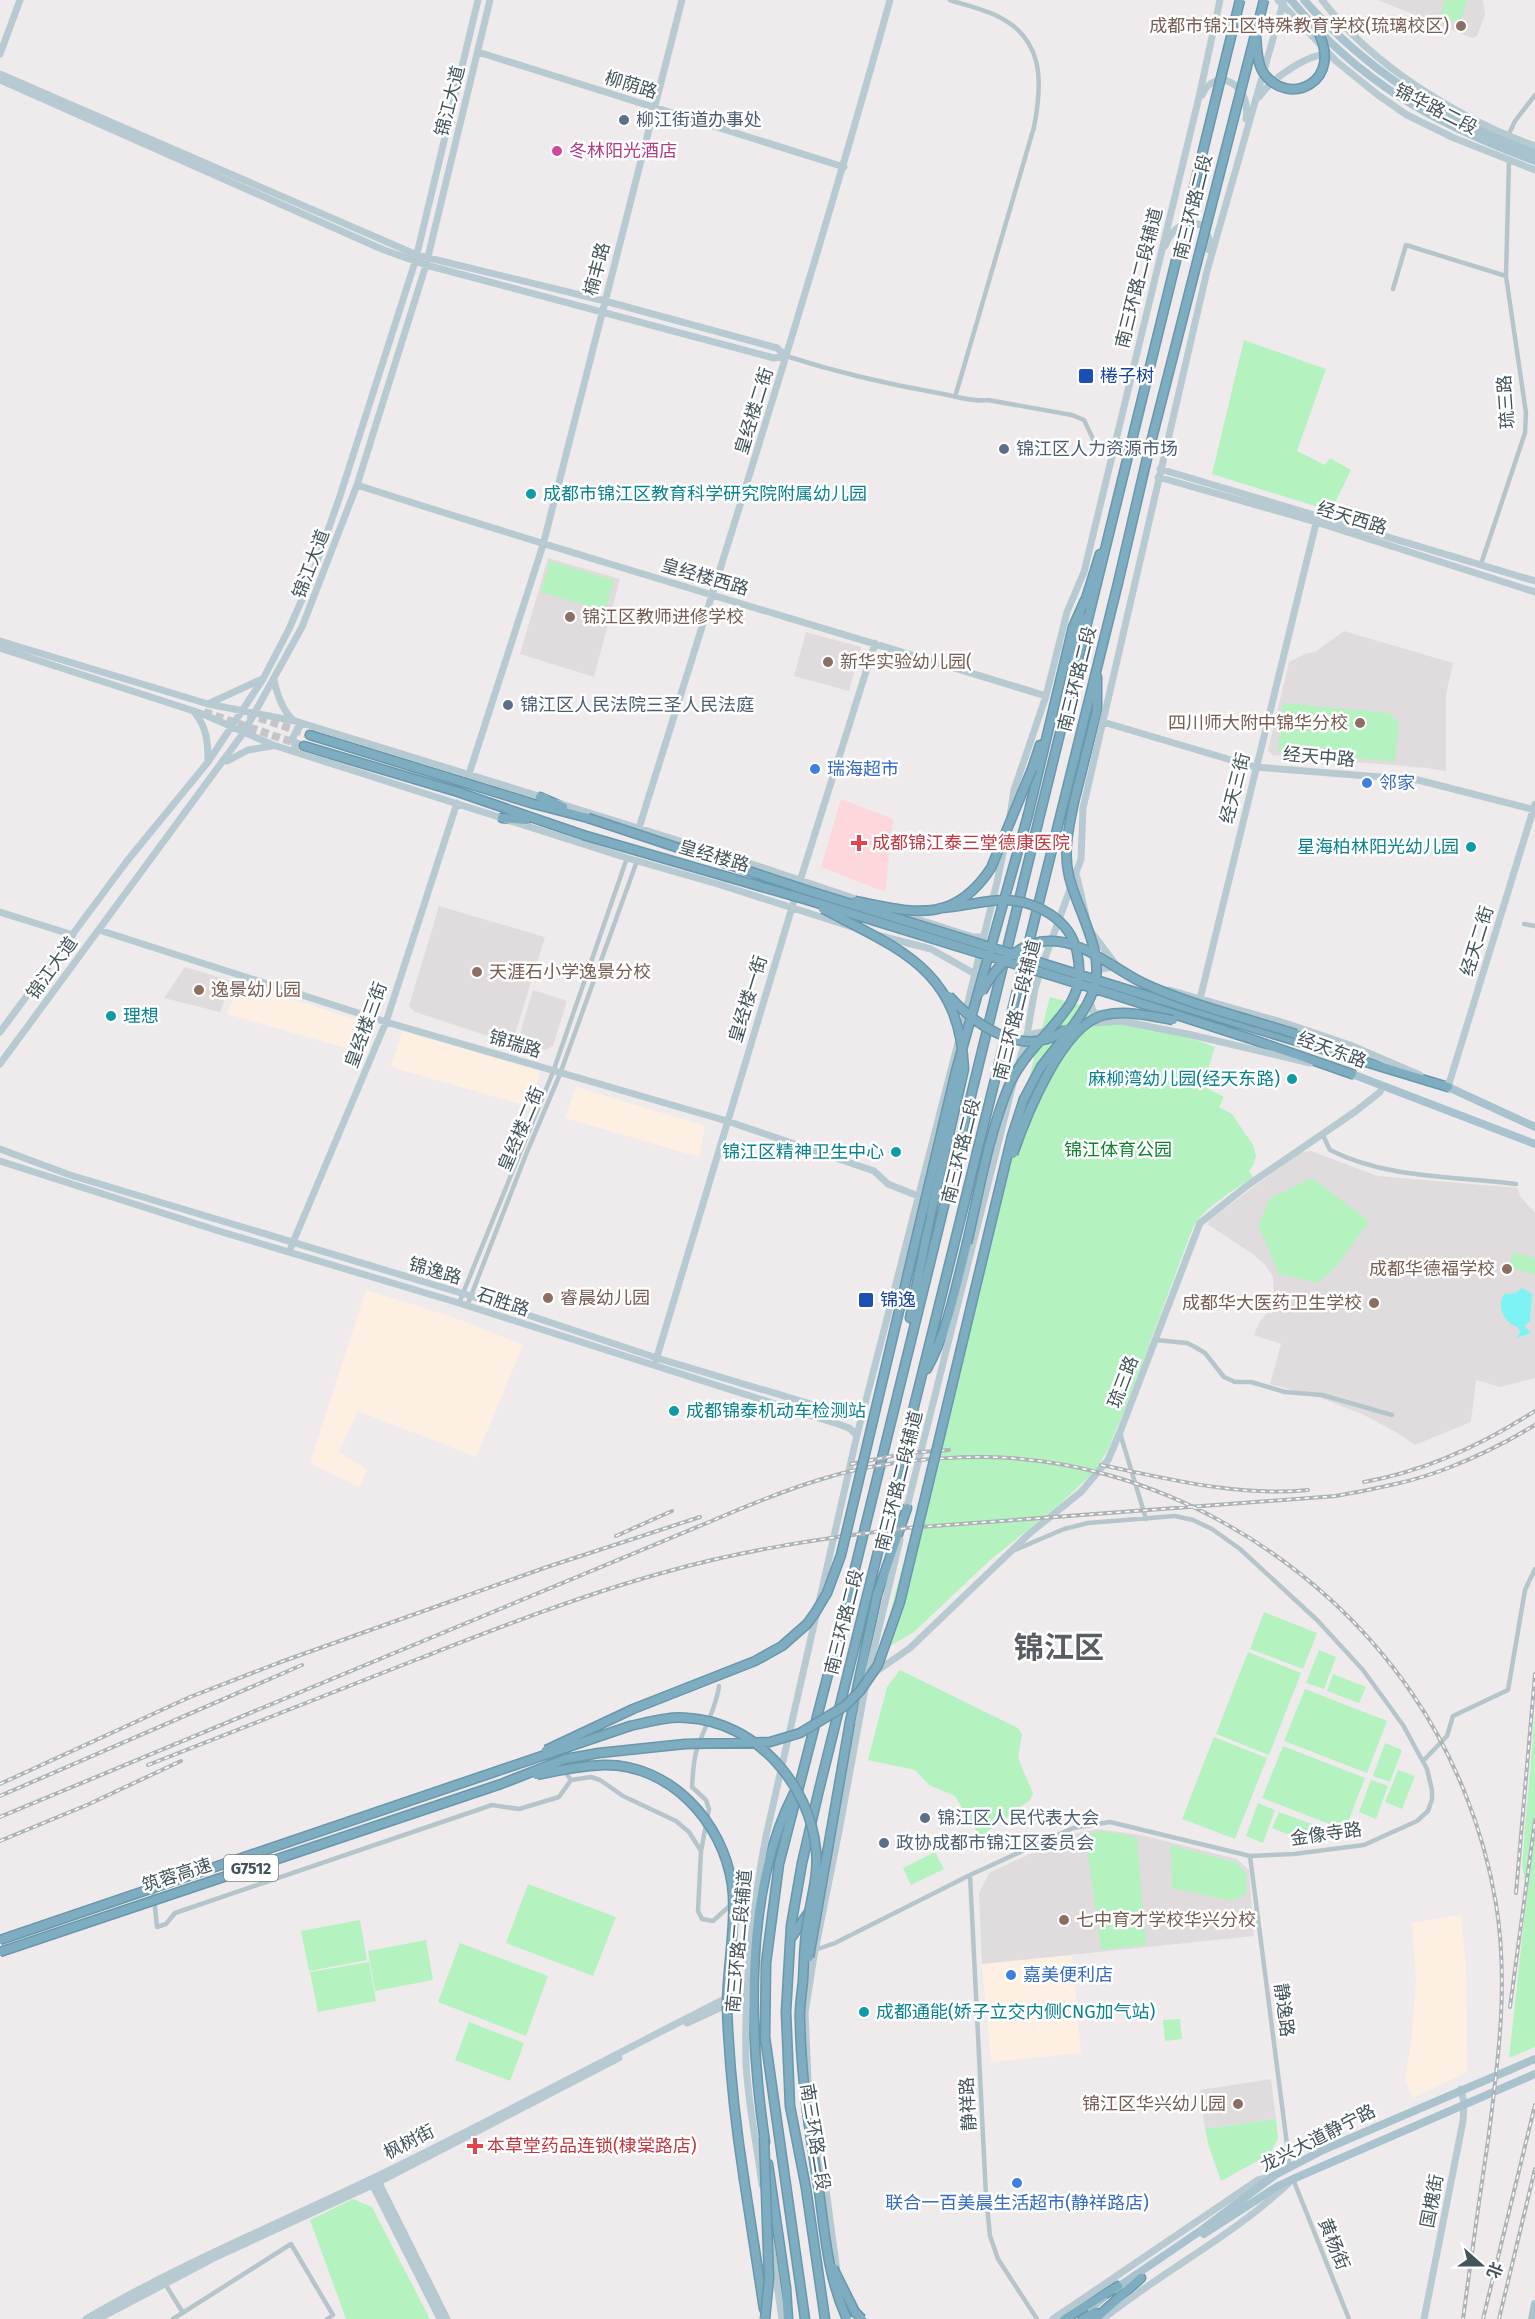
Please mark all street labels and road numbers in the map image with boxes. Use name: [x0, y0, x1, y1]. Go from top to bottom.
street label: 锦江大道: [431, 63, 469, 139]
street label: 柳荫路: [602, 67, 660, 103]
street label: 锦华路二段: [1391, 79, 1481, 139]
street label: 南三环路二段: [1169, 152, 1217, 262]
street label: 南三环路二段辅道: [1111, 205, 1167, 351]
street label: 楠丰路: [579, 240, 615, 298]
street label: 皇经楼二街: [730, 365, 778, 457]
street label: 琉三路: [1493, 374, 1519, 430]
street label: 经天西路: [1314, 497, 1390, 539]
street label: 锦江大道: [288, 526, 334, 602]
street label: 皇经楼西路: [659, 554, 751, 600]
street label: 南三环路二段: [1053, 624, 1101, 734]
street label: 经天中路: [1282, 743, 1356, 771]
street label: 经天三街: [1216, 750, 1254, 826]
street label: 皇经楼路: [676, 836, 752, 876]
street label: 经天二街: [1456, 903, 1498, 979]
street label: 锦江大道: [22, 932, 82, 1004]
street label: 南三环路二段辅道: [989, 937, 1045, 1083]
street label: 皇经楼一街: [724, 953, 772, 1045]
street label: 皇经楼三街: [340, 979, 392, 1071]
street label: 锦瑞路: [486, 1026, 544, 1062]
street label: 经天东路: [1294, 1027, 1370, 1073]
street label: 皇经楼二街: [493, 1083, 549, 1175]
street label: 南三环路二段: [937, 1096, 985, 1206]
street label: 锦逸路: [406, 1253, 464, 1289]
street label: 石胜路: [474, 1283, 532, 1321]
street label: 琉三路: [1103, 1353, 1143, 1411]
street label: 南三环路二段辅道: [871, 1408, 927, 1554]
street label: 南三环路二段: [820, 1567, 868, 1677]
street label: 金像寺路: [1289, 1818, 1363, 1850]
street label: 筑蓉高速: [139, 1853, 215, 1897]
road number: G7512: [224, 1855, 278, 1881]
street label: 南三环路二段辅道: [722, 1868, 756, 2014]
street label: 静逸路: [1270, 1982, 1298, 2038]
street label: 静祥路: [956, 2076, 980, 2132]
street label: 南三环路二段: [796, 2082, 834, 2192]
street label: 龙兴大道静宁路: [1257, 2100, 1379, 2176]
street label: 枫树街: [380, 2120, 438, 2164]
street label: 国槐街: [1416, 2172, 1448, 2230]
street label: 黄杨街: [1314, 2215, 1354, 2273]

